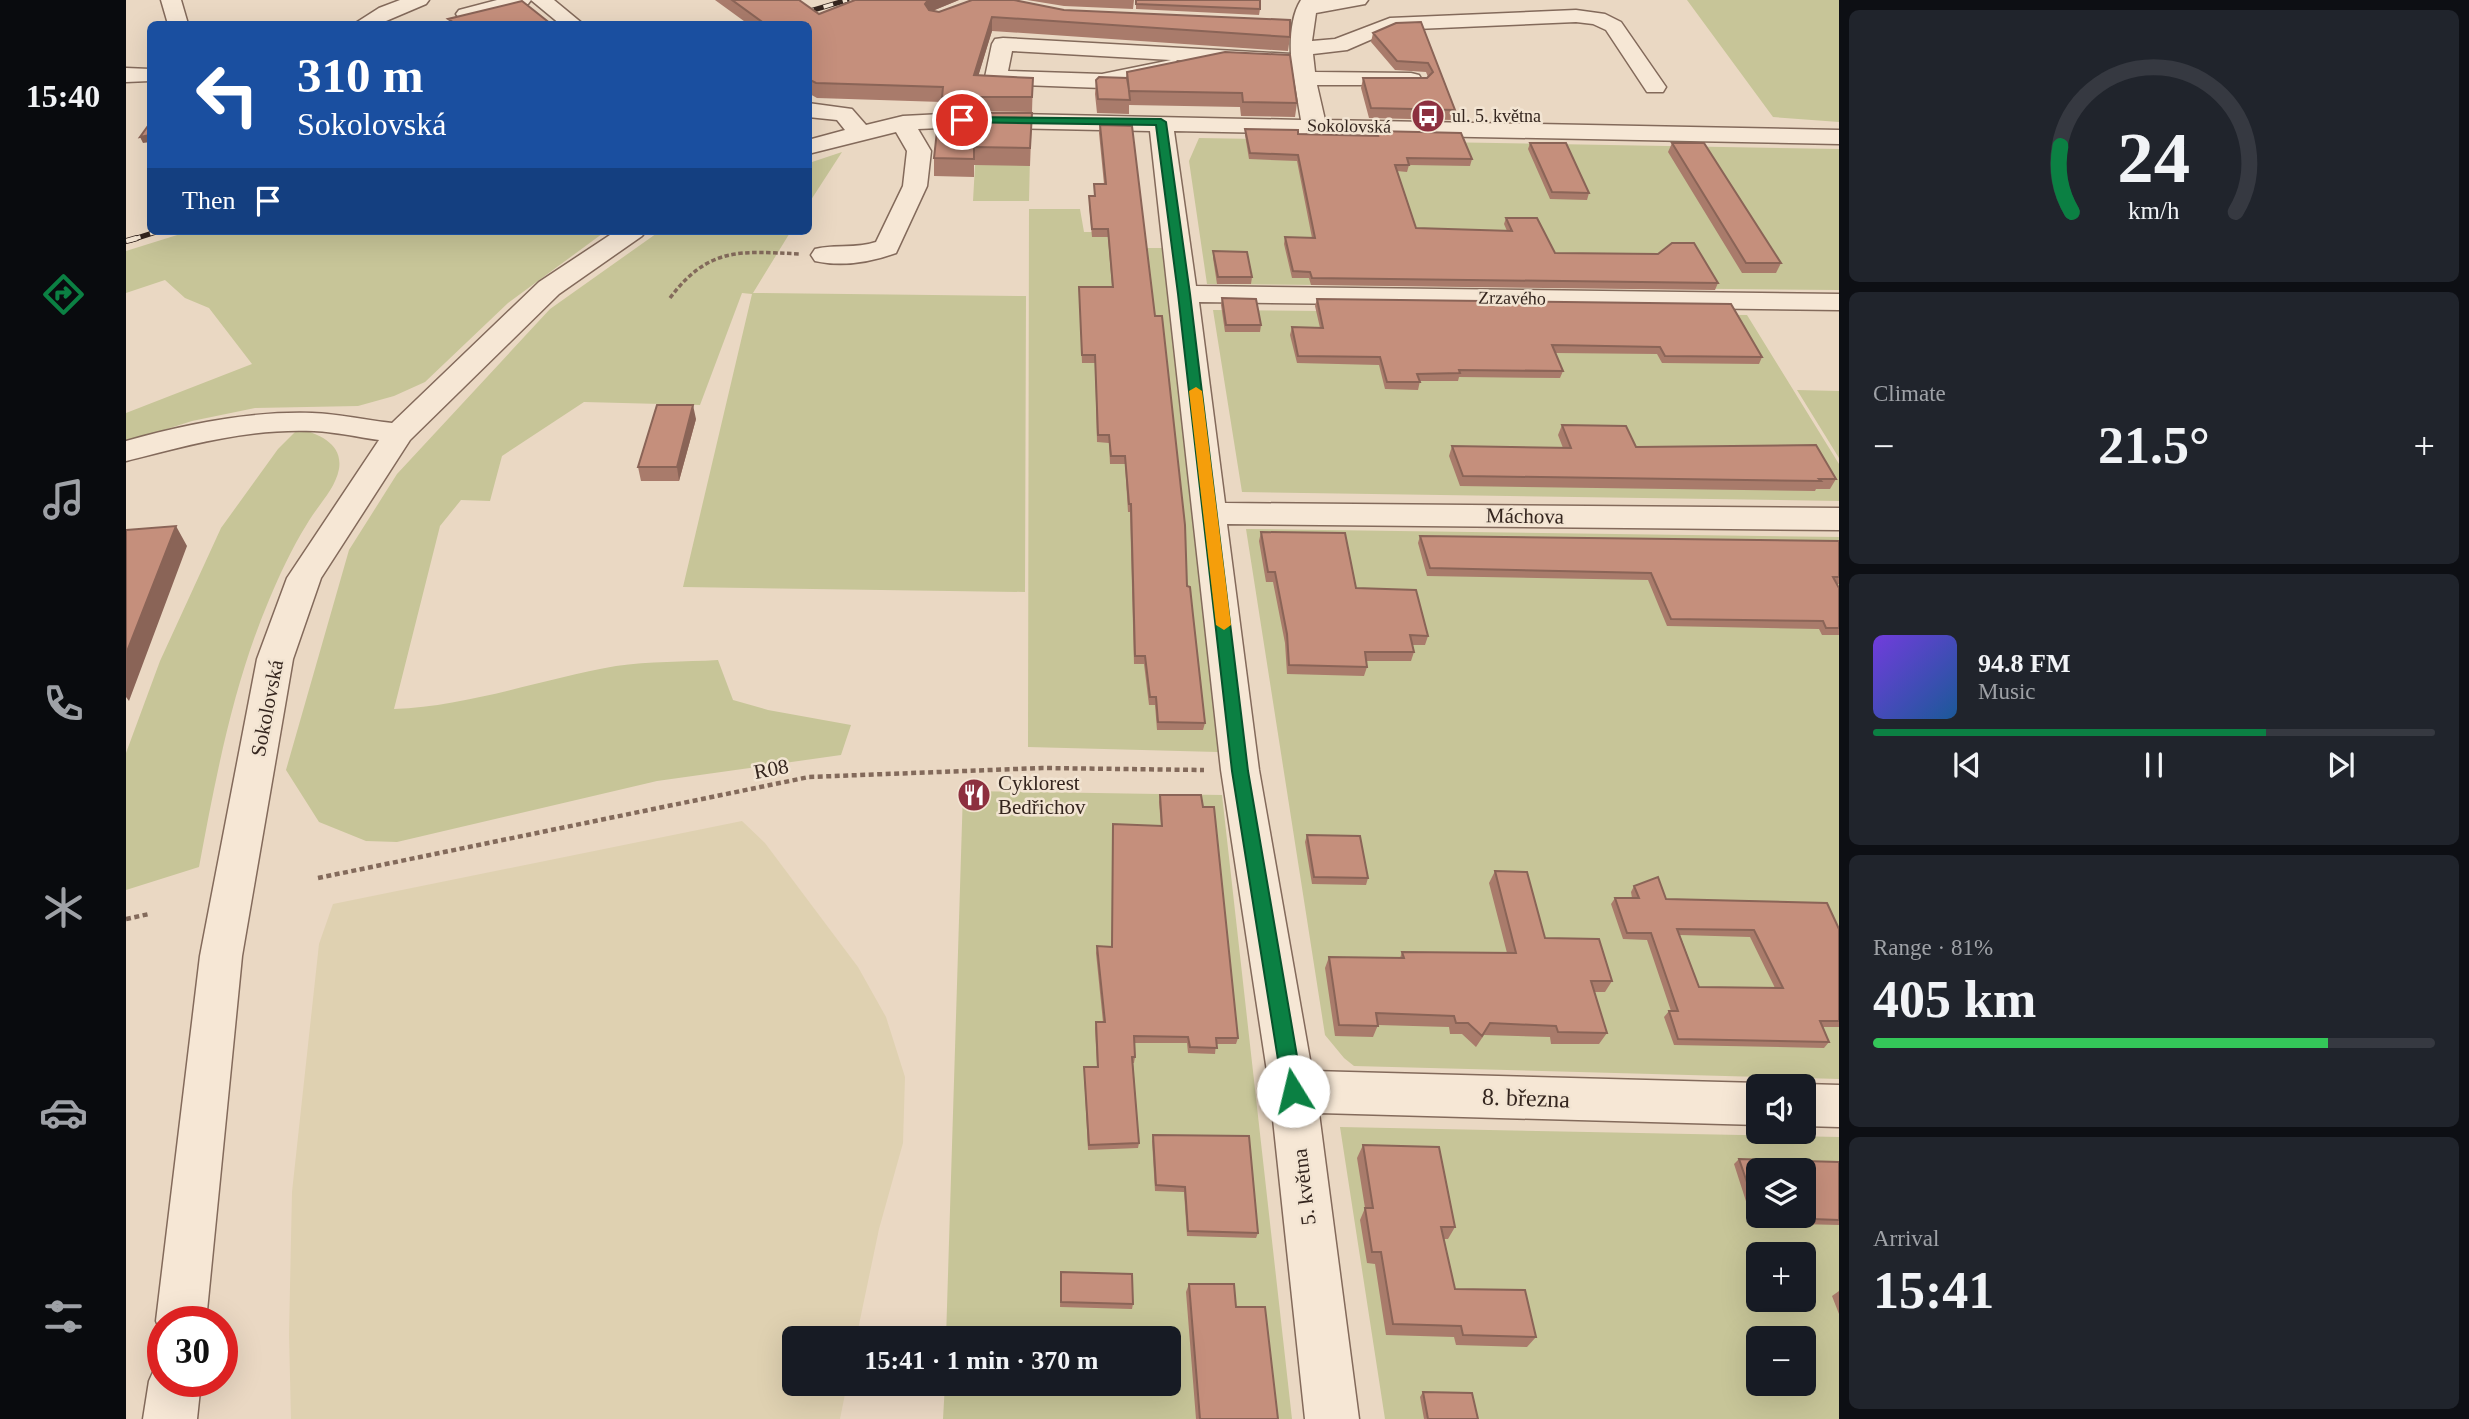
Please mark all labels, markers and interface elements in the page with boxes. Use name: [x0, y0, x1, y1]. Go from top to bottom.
text: 310 m: [297, 48, 424, 103]
icon: left: [182, 49, 273, 140]
text: 15:40: [26, 78, 100, 114]
pin: [932, 90, 992, 150]
bus stop icon: ul. 5. května: [1409, 97, 1447, 135]
icon: arrive: [943, 101, 981, 139]
text: Sokolovská: [297, 106, 446, 142]
place label: ul. 5. května: [1452, 106, 1541, 126]
street label: Sokolovská: [1307, 115, 1391, 137]
text: 24: [2118, 117, 2190, 198]
icon: arrive: [249, 182, 287, 220]
text: Then: [182, 186, 235, 215]
text: km/h: [2128, 197, 2180, 224]
icon: directions: [39, 270, 88, 319]
street label: Zrzavého: [1478, 287, 1546, 309]
text: Climate: [1873, 381, 1946, 406]
text: 21.5°: [2098, 417, 2210, 474]
text: −: [1873, 425, 1894, 467]
text: +: [2414, 425, 2435, 467]
icon: music: [39, 475, 88, 524]
street label: Máchova: [1486, 503, 1565, 529]
text: 94.8 FM: [1978, 649, 2070, 678]
street label: Sokolovská: [246, 657, 288, 758]
icon: phone: [39, 679, 88, 728]
text: Music: [1978, 679, 2036, 704]
icon: previous: [1948, 746, 1986, 784]
icon: pause: [2135, 746, 2173, 784]
icon: next: [2322, 746, 2360, 784]
street label: R08: [752, 754, 790, 784]
place label: Cyklorest Bedřichov: [998, 771, 1086, 819]
restaurant icon: Cyklorest Bedřichov: [955, 776, 993, 814]
icon: climate: [39, 883, 88, 932]
text: Range · 81%: [1873, 935, 1993, 960]
text: 405 km: [1873, 971, 2036, 1028]
position arrow: [1256, 1054, 1330, 1128]
map controls: [1746, 1074, 1816, 1396]
button: sound: [1746, 1074, 1816, 1144]
street label: 8. března: [1482, 1083, 1571, 1113]
icon: car: [39, 1088, 88, 1137]
street label: 5. května: [1287, 1147, 1321, 1227]
button: layers: [1746, 1158, 1816, 1228]
text: Arrival: [1873, 1226, 1939, 1251]
button: +: [1746, 1242, 1816, 1312]
text: 15:41: [1873, 1262, 1994, 1319]
icon: filters: [39, 1292, 88, 1341]
speed limit sign: 30: [147, 1306, 238, 1397]
button: −: [1746, 1326, 1816, 1396]
text: 15:41 · 1 min · 370 m: [865, 1346, 1099, 1375]

